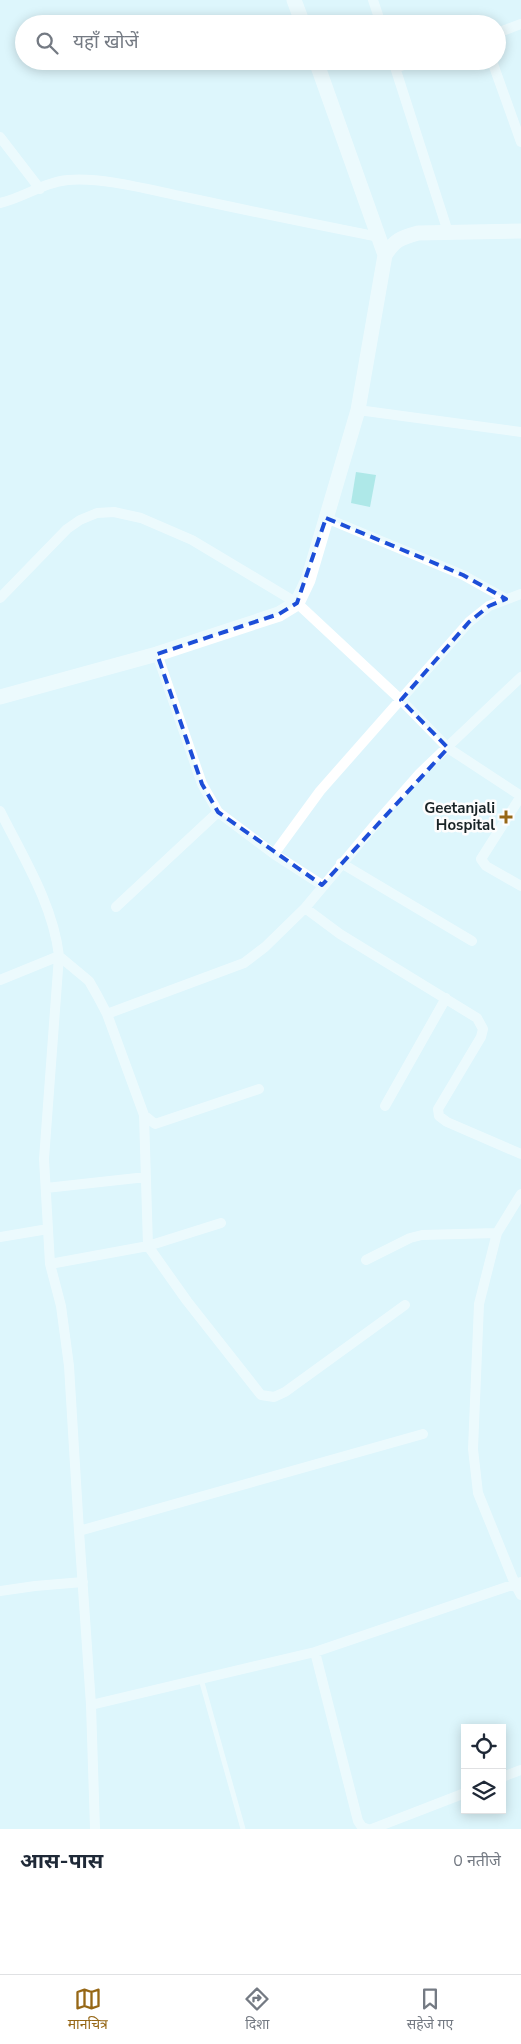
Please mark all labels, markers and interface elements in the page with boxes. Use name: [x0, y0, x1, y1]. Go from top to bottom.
search box: [15, 15, 506, 70]
icon: search: [33, 29, 61, 57]
text: यहाँ खोजें: [73, 29, 138, 55]
place label: Geetanjali Hospital: [424, 798, 495, 835]
marker: Geetanjali Hospital: [499, 810, 513, 824]
map controls: [461, 1724, 506, 1814]
button: locate: [461, 1724, 506, 1769]
button: layers: [461, 1769, 506, 1814]
text: आस-पास: [20, 1847, 103, 1875]
text: 0 नतीजे: [453, 1850, 501, 1872]
tab: मानचित्र: [68, 1985, 108, 2035]
tab: दिशा: [243, 1985, 271, 2035]
tab: सहेजे गए: [407, 1985, 453, 2035]

